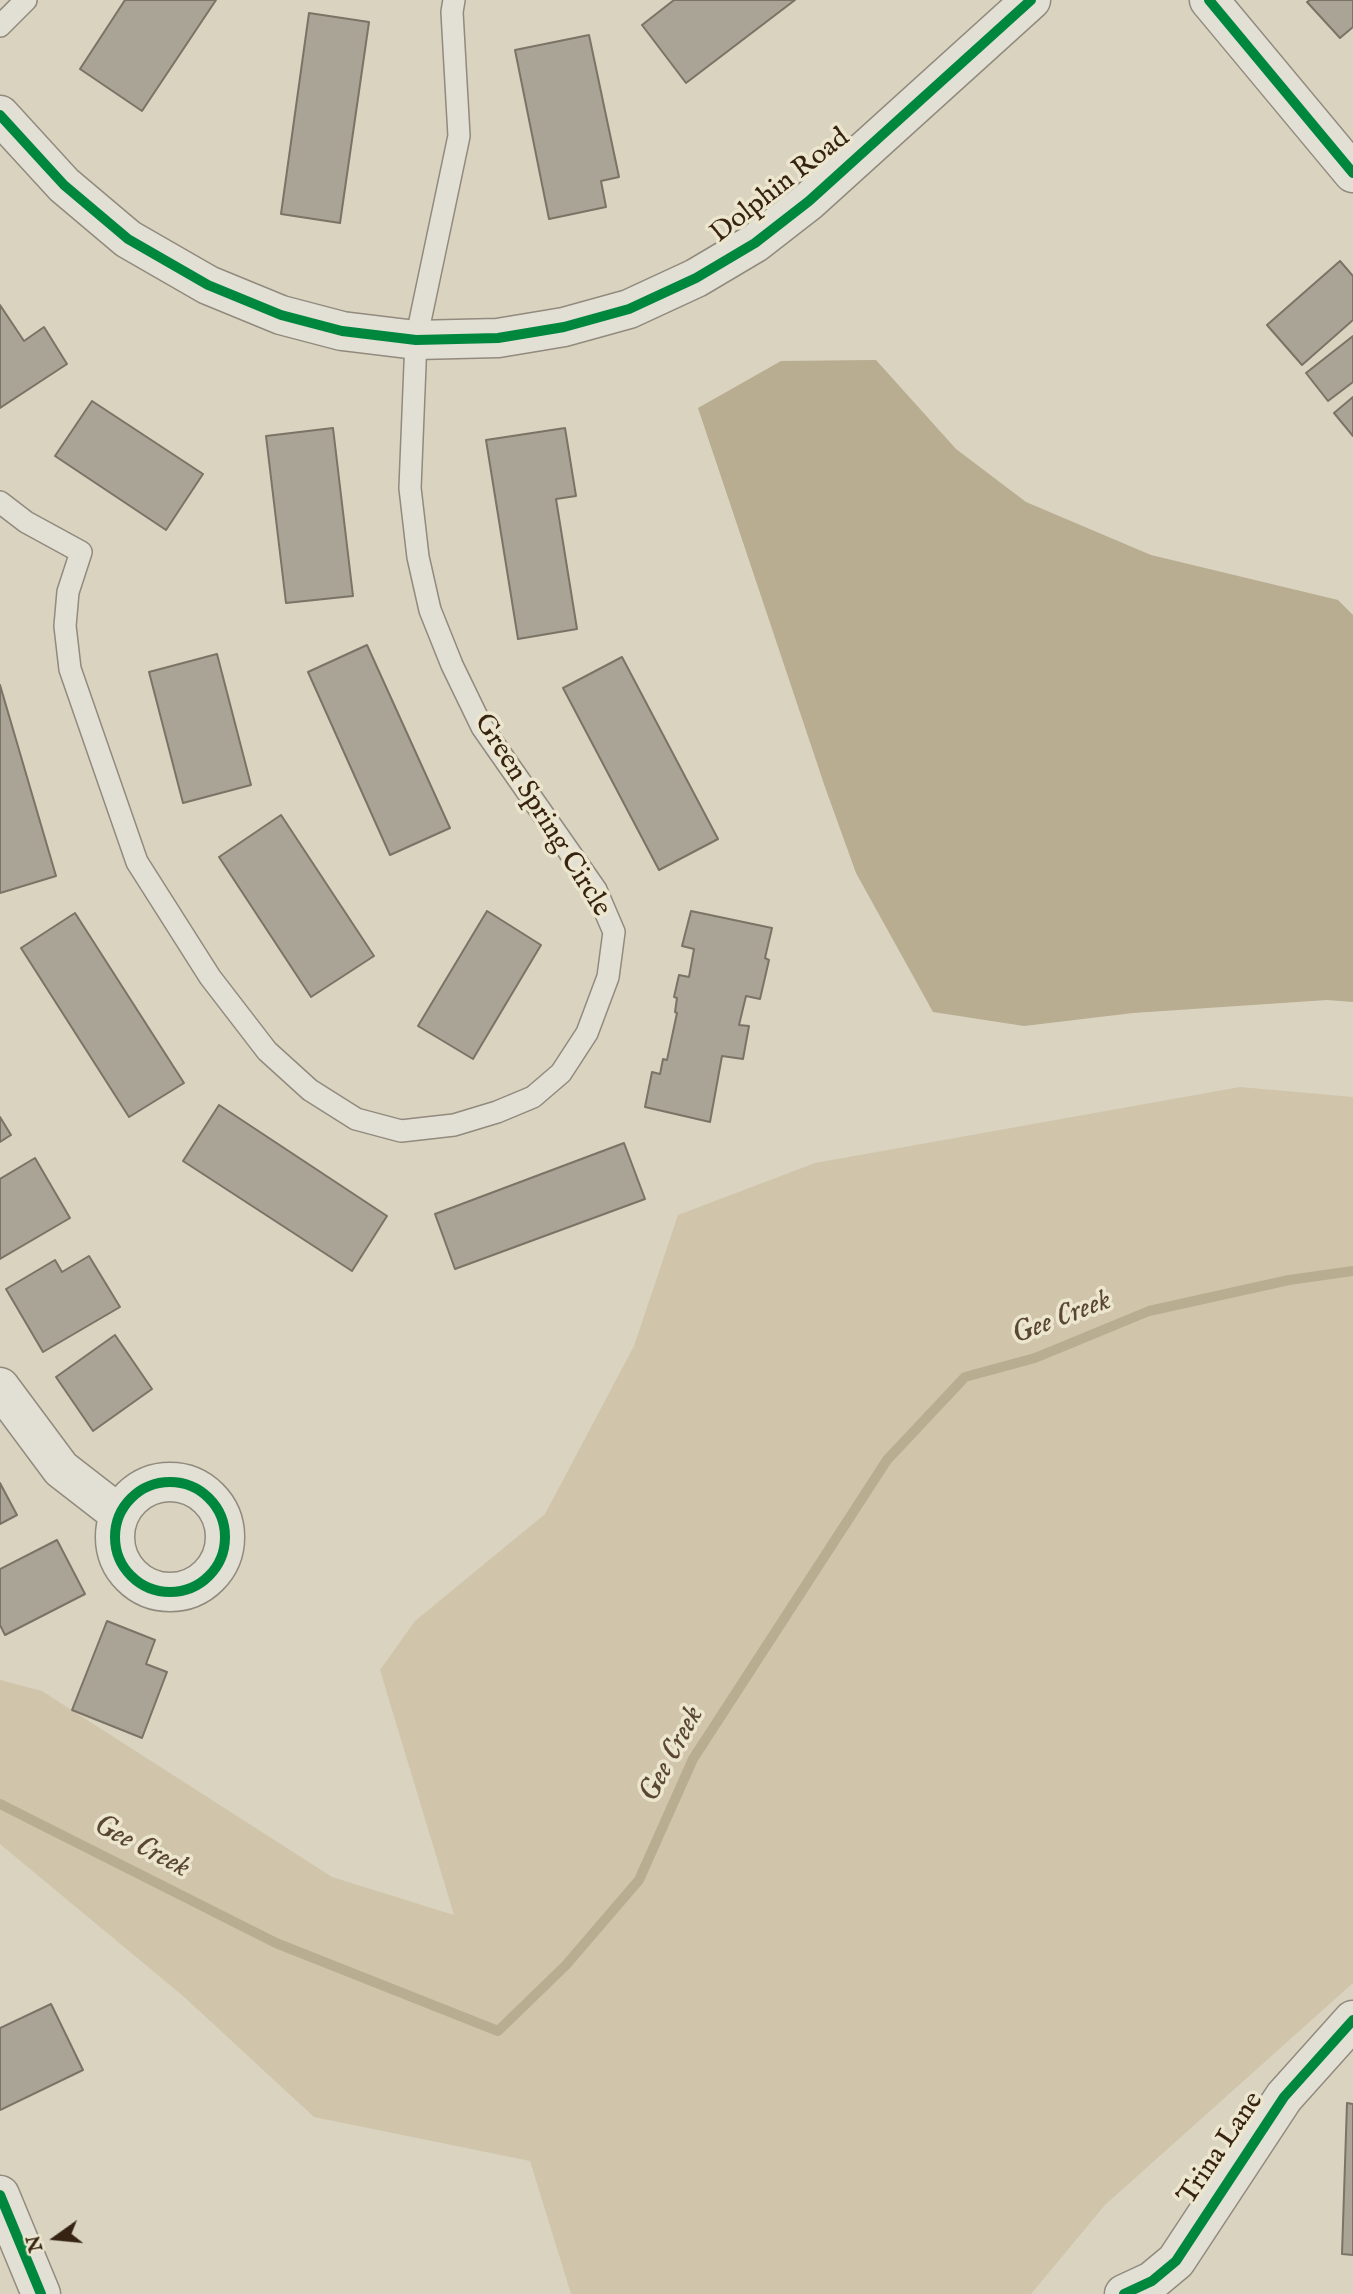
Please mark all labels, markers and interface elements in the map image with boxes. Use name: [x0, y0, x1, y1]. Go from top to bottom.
street label: Dolphin Road: [705, 122, 857, 252]
street label: Green Spring Circle: [465, 708, 617, 924]
water label: Gee Creek: [1007, 1284, 1117, 1354]
water label: Gee Creek: [633, 1701, 713, 1809]
water label: Gee Creek: [87, 1808, 195, 1888]
street label: Trina Lane: [1172, 2086, 1272, 2212]
north arrow: [21, 2203, 91, 2273]
text: N: [22, 2232, 49, 2254]

